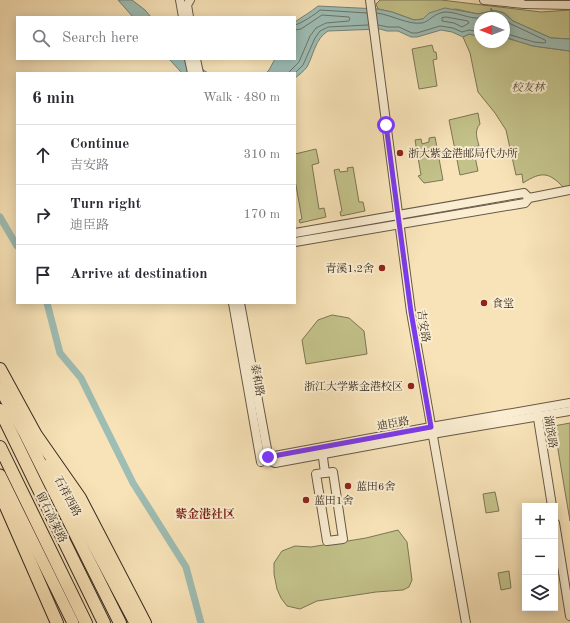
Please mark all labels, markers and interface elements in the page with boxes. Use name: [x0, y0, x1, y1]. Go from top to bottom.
north arrow: [474, 12, 510, 48]
search box: [16, 16, 296, 60]
icon: search: [30, 27, 52, 49]
text: Search here: [62, 31, 139, 46]
park label: 校友林: [512, 81, 546, 94]
text: 6 min: [32, 90, 75, 107]
text: Walk · 480 m: [203, 91, 280, 104]
route start: [377, 116, 395, 134]
text: Continue: [70, 137, 129, 152]
icon: ahead: [32, 144, 54, 166]
place label: 浙大紫金港邮局代办所: [408, 147, 518, 160]
text: 310 m: [243, 148, 280, 161]
marker: 浙大紫金港邮局代办所: [395, 148, 405, 158]
text: 吉安路: [70, 159, 109, 172]
text: Turn right: [70, 197, 141, 212]
icon: right: [32, 204, 54, 226]
text: 170 m: [243, 208, 280, 221]
text: 迪臣路: [70, 219, 109, 232]
place label: 青溪1,2舍: [325, 262, 374, 275]
marker: 青溪1,2舍: [377, 263, 387, 273]
icon: arrive: [32, 264, 54, 286]
text: Arrive at destination: [70, 267, 208, 282]
place label: 食堂: [492, 297, 514, 310]
marker: 食堂: [479, 298, 489, 308]
street label: 吉安路: [415, 309, 433, 343]
street label: 泰和路: [248, 363, 267, 397]
place label: 浙江大学紫金港校区: [304, 380, 403, 393]
marker: 浙江大学紫金港校区: [406, 381, 416, 391]
street label: 迪臣路: [376, 414, 410, 433]
street label: 湖滨路: [542, 415, 560, 449]
route end: [259, 448, 277, 466]
street label: 石祥西路: [51, 474, 84, 519]
place label: 蓝田6舍: [356, 480, 395, 493]
marker: 蓝田6舍: [343, 481, 353, 491]
street label: 留石高架路: [34, 490, 69, 545]
place label: 蓝田1舍: [314, 494, 353, 507]
marker: 蓝田1舍: [301, 495, 311, 505]
map controls: [522, 503, 558, 611]
button: +: [522, 503, 558, 539]
district label: 紫金港社区: [175, 507, 235, 521]
button: −: [522, 539, 558, 575]
button: layers: [522, 575, 558, 611]

